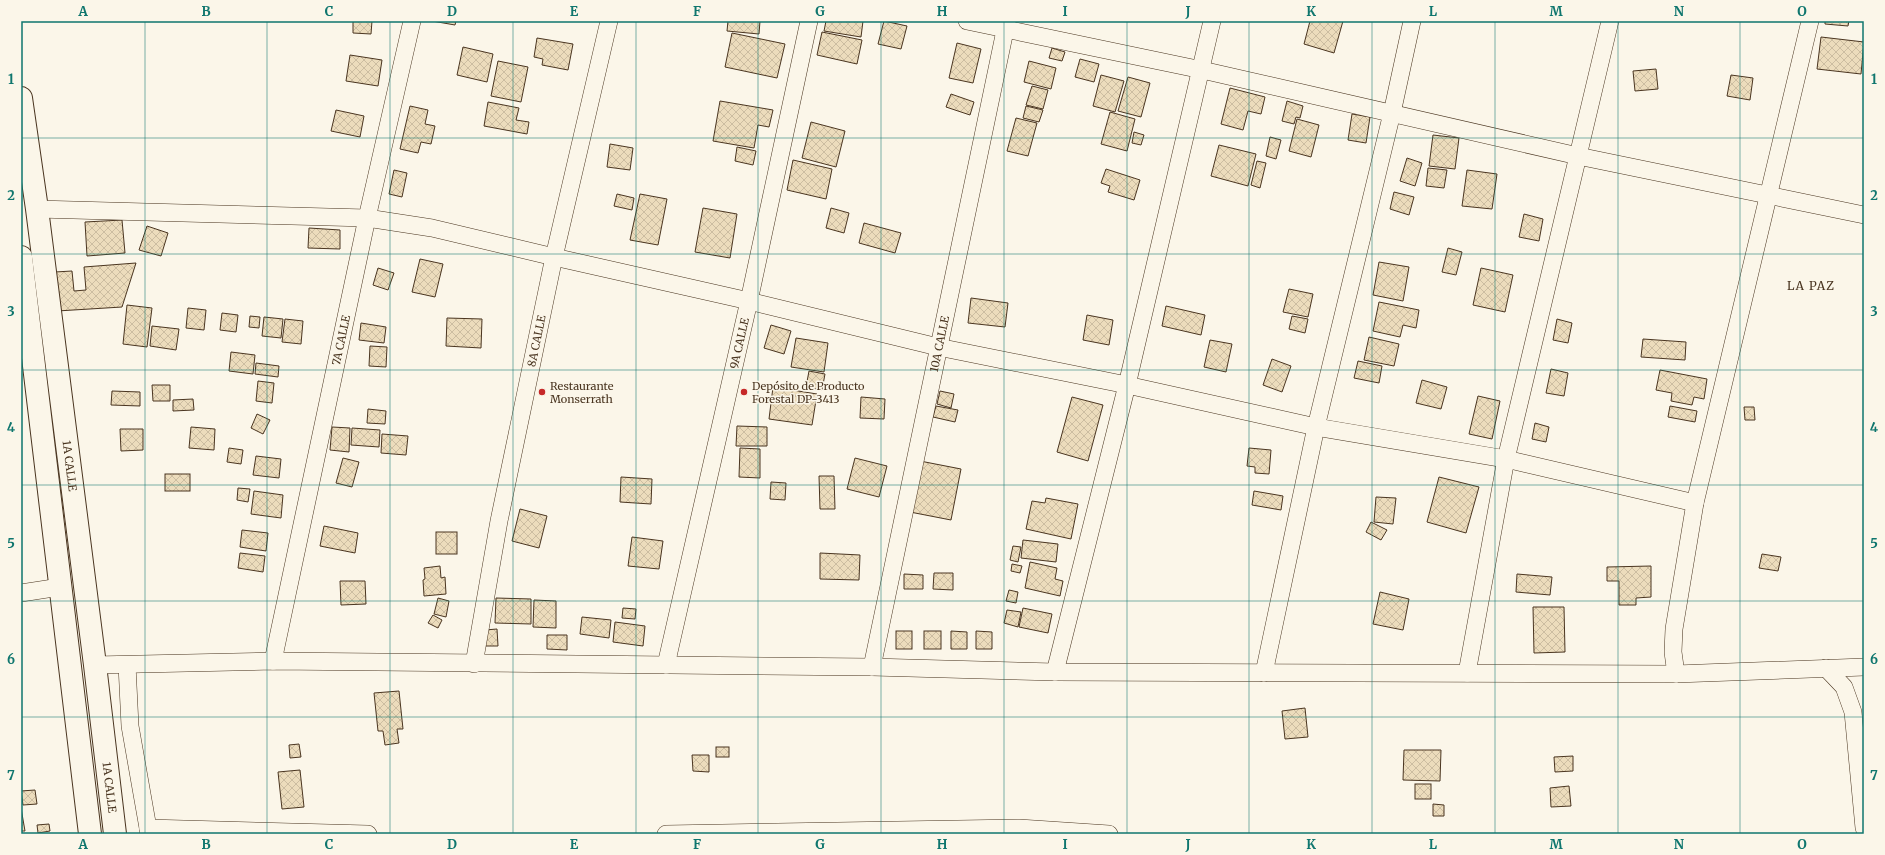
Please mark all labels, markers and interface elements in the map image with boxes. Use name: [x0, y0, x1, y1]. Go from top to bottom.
text: A: [77, 3, 88, 20]
text: B: [201, 3, 211, 20]
text: C: [325, 3, 334, 20]
text: D: [447, 3, 457, 20]
text: E: [570, 3, 579, 20]
text: F: [693, 3, 701, 20]
text: G: [815, 3, 825, 20]
text: H: [937, 3, 948, 20]
text: I: [1062, 3, 1068, 20]
text: J: [1184, 3, 1191, 20]
text: K: [1306, 3, 1316, 20]
text: L: [1429, 3, 1438, 20]
text: M: [1549, 3, 1563, 20]
text: N: [1674, 3, 1685, 20]
text: O: [1797, 3, 1807, 20]
text: 1: [8, 71, 14, 88]
text: 1: [1871, 71, 1877, 88]
text: 2: [7, 187, 15, 204]
text: 2: [1870, 187, 1878, 204]
district label: LA PAZ: [1787, 278, 1835, 293]
text: 3: [7, 303, 15, 320]
text: 3: [1870, 303, 1878, 320]
street label: 7A CALLE: [329, 314, 353, 367]
street label: 8A CALLE: [524, 314, 549, 368]
street label: 10A CALLE: [927, 315, 952, 373]
street label: 9A CALLE: [727, 316, 752, 370]
place label: Restaurante Monserrath: [550, 379, 614, 406]
place label: Depósito de Producto Forestal DP-3413: [752, 379, 865, 406]
marker: Restaurante Monserrath: [537, 387, 547, 397]
marker: Depósito de Producto Forestal DP-3413: [739, 387, 749, 397]
text: 4: [7, 419, 16, 436]
text: 4: [1870, 419, 1879, 436]
street label: 1A CALLE: [60, 440, 80, 492]
text: 5: [7, 535, 15, 552]
text: 5: [1870, 535, 1878, 552]
text: 6: [7, 651, 15, 668]
text: 6: [1870, 651, 1878, 668]
street label: 1A CALLE: [100, 761, 119, 813]
text: 7: [7, 767, 15, 784]
text: 7: [1870, 767, 1878, 784]
text: A: [77, 836, 88, 853]
text: B: [201, 836, 211, 853]
text: C: [325, 836, 334, 853]
text: D: [447, 836, 457, 853]
text: E: [570, 836, 579, 853]
text: F: [693, 836, 701, 853]
text: G: [815, 836, 825, 853]
text: H: [937, 836, 948, 853]
text: I: [1062, 836, 1068, 853]
text: J: [1184, 836, 1191, 853]
text: K: [1306, 836, 1316, 853]
text: L: [1429, 836, 1438, 853]
text: M: [1549, 836, 1563, 853]
text: N: [1674, 836, 1685, 853]
text: O: [1797, 836, 1807, 853]

